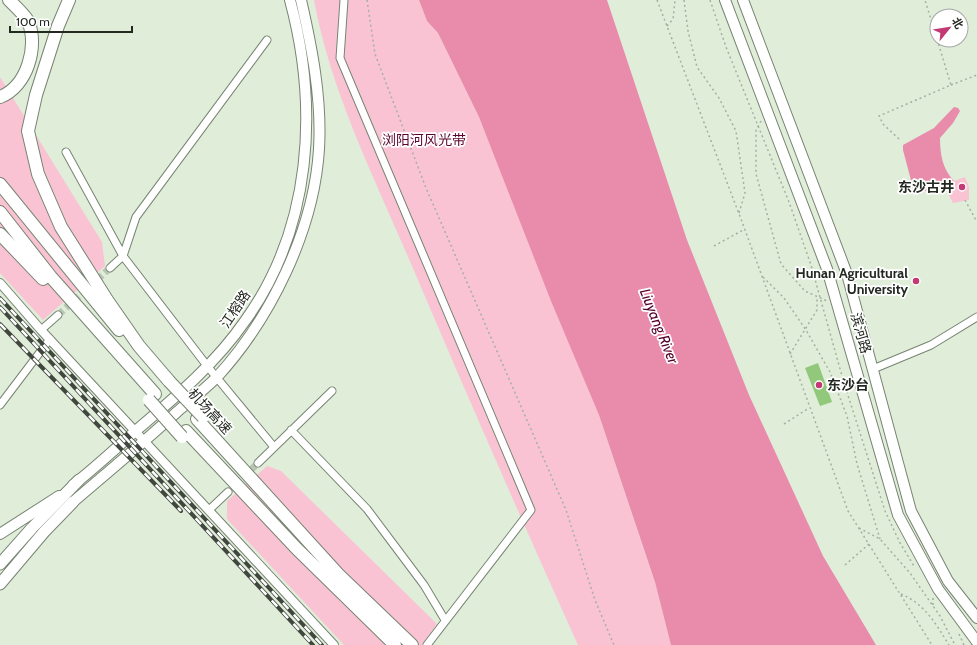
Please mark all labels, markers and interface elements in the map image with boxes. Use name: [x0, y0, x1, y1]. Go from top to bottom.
scale bar: [10, 8, 132, 34]
north arrow: [929, 8, 969, 48]
text: 100 m: [16, 14, 50, 29]
text: 北: [949, 15, 966, 31]
park label: 浏阳河风光带: [382, 131, 466, 149]
place label: 东沙古井: [898, 178, 954, 196]
marker: 东沙古井: [957, 182, 967, 192]
place label: Hunan Agricultural University: [796, 264, 908, 298]
marker: Hunan Agricultural University: [911, 276, 921, 286]
water label: Liuyang River: [636, 286, 683, 368]
street label: 江榕路: [216, 287, 254, 331]
street label: 滨河路: [847, 310, 875, 356]
place label: 东沙台: [827, 376, 869, 394]
marker: 东沙台: [814, 380, 824, 390]
street label: 机场高速: [184, 384, 236, 438]

